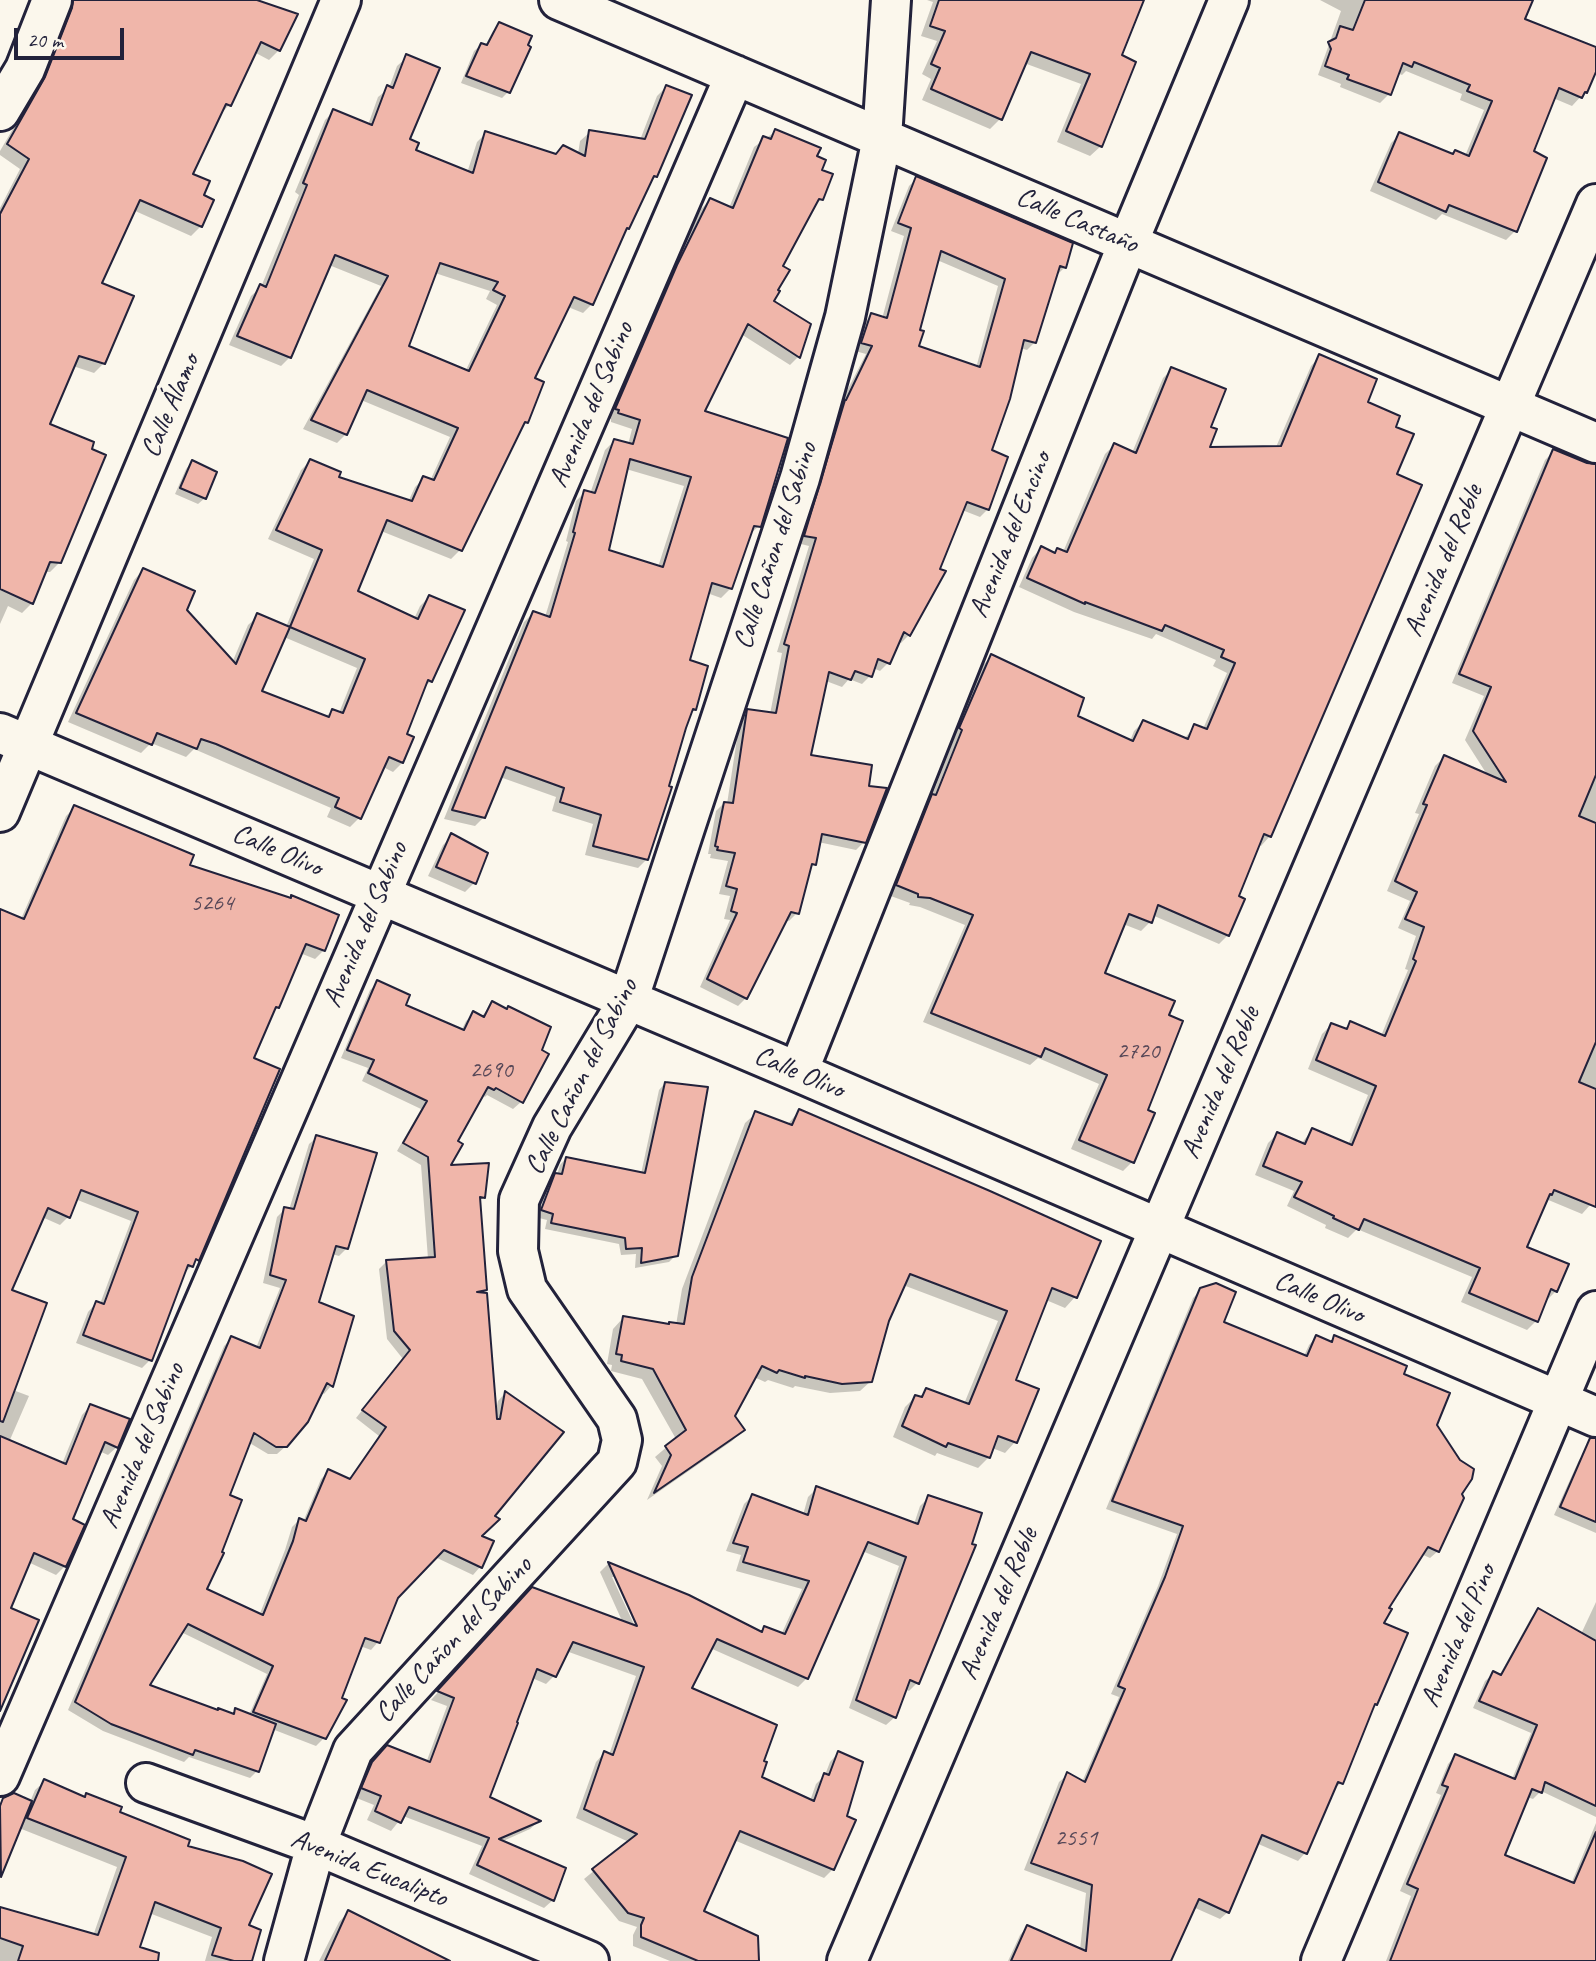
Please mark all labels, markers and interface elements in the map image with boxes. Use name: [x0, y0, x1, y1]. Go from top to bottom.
scale bar: [18, 14, 128, 58]
text: 20 m: [27, 27, 63, 53]
street label: Calle Castaño: [1011, 180, 1143, 262]
street label: Avenida del Sabino: [542, 317, 642, 493]
street label: Calle Álamo: [134, 349, 208, 463]
street label: Calle Cañon del Sabino: [727, 438, 825, 654]
street label: Avenida del Encino: [962, 447, 1060, 623]
street label: Avenida del Roble: [1397, 480, 1491, 642]
street label: Calle Olivo: [227, 817, 327, 885]
street label: Avenida del Sabino: [316, 837, 416, 1013]
house number: 5264: [190, 890, 234, 918]
street label: Calle Cañon del Sabino: [518, 974, 646, 1180]
street label: Avenida del Roble: [1174, 1002, 1268, 1164]
house number: 2720: [1116, 1038, 1160, 1066]
street label: Calle Olivo: [749, 1039, 849, 1107]
house number: 2690: [469, 1057, 513, 1085]
street label: Calle Olivo: [1269, 1264, 1369, 1332]
street label: Avenida del Sabino: [93, 1358, 193, 1534]
street label: Avenida del Roble: [952, 1523, 1046, 1685]
street label: Calle Cañon del Sabino: [368, 1550, 540, 1730]
street label: Avenida del Pino: [1414, 1559, 1504, 1713]
street label: Avenida Eucalipto: [286, 1822, 452, 1916]
house number: 2551: [1054, 1825, 1098, 1853]

